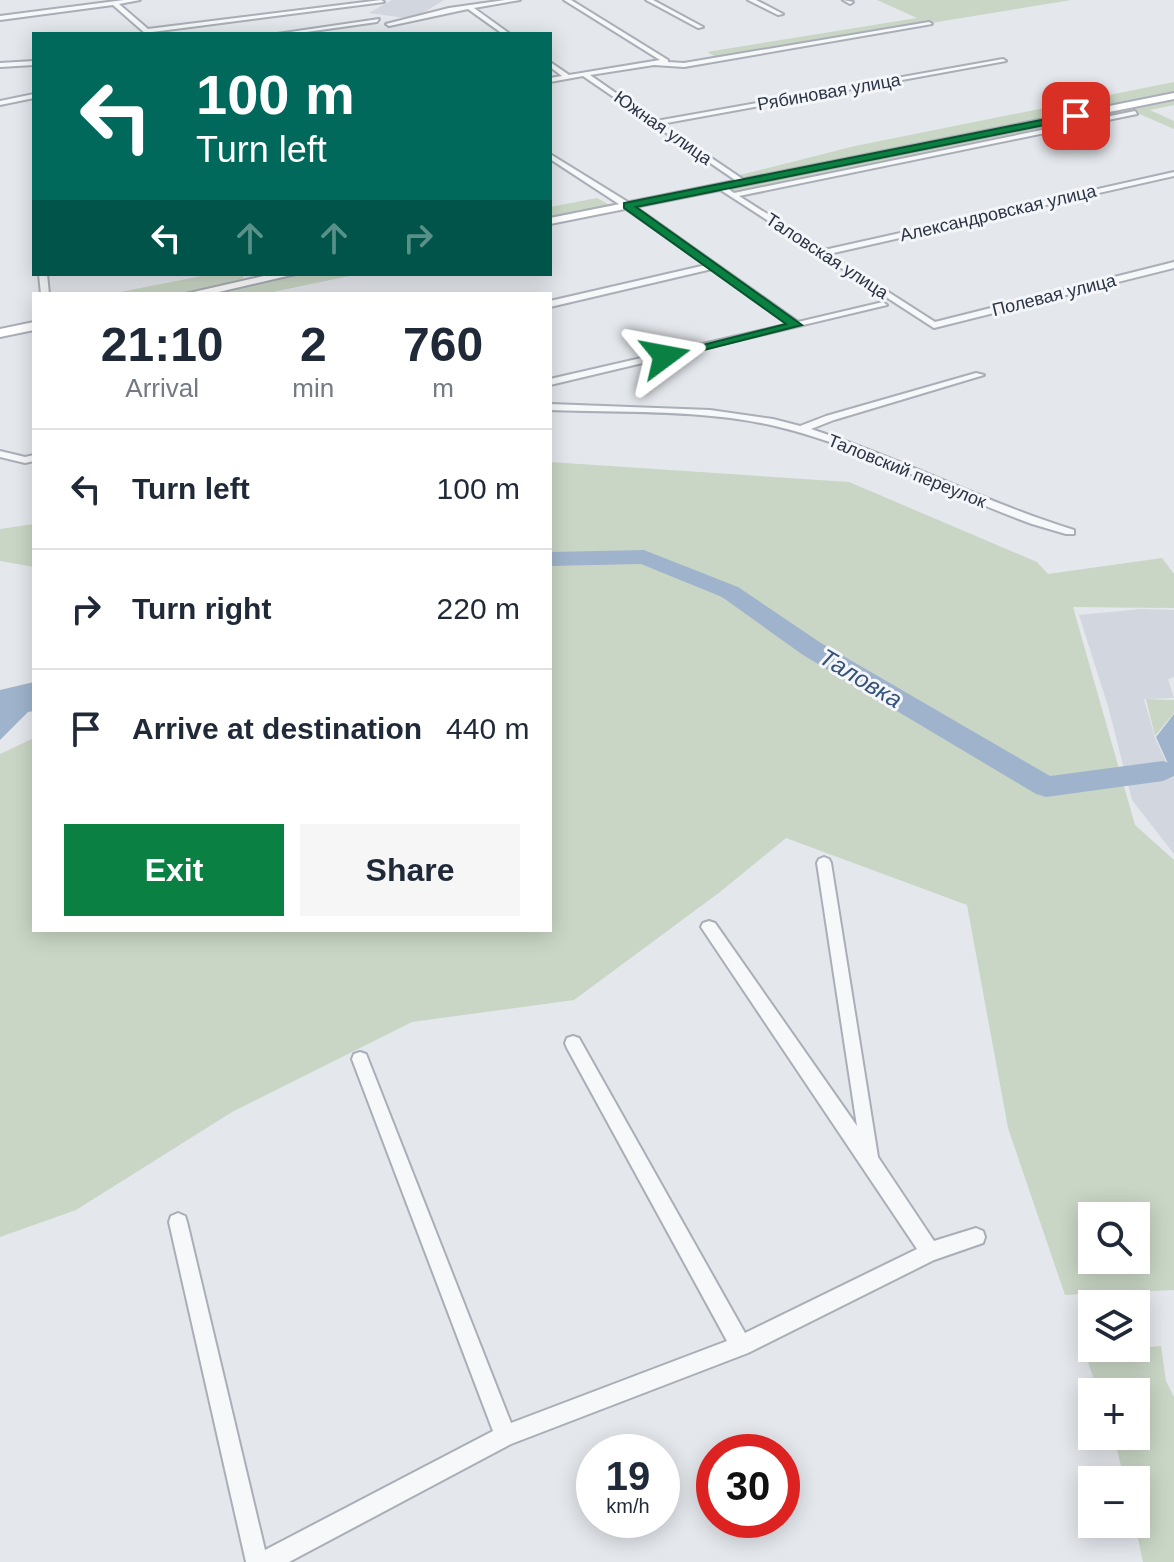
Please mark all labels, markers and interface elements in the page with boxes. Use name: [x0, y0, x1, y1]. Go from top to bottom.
text: 100 m: [196, 63, 355, 126]
icon: left: [64, 64, 168, 168]
street label: Рябиновая улица: [756, 69, 903, 114]
pin: [1042, 82, 1110, 150]
street label: Южная улица: [610, 87, 716, 170]
icon: arrive: [1054, 94, 1098, 138]
text: Turn left: [196, 129, 327, 170]
street label: Александровская улица: [898, 180, 1099, 245]
street label: Таловская улица: [762, 209, 893, 304]
icon: left: [144, 216, 188, 260]
icon: ahead: [228, 216, 272, 260]
icon: ahead: [312, 216, 356, 260]
icon: right: [396, 216, 440, 260]
street label: Полевая улица: [990, 270, 1119, 320]
position arrow: [623, 314, 707, 398]
text: 21:10: [101, 318, 224, 371]
text: 2: [300, 318, 327, 371]
text: 760: [403, 318, 483, 371]
text: Arrival: [125, 373, 199, 403]
text: min: [292, 373, 334, 403]
text: m: [432, 373, 454, 403]
street label: Таловский переулок: [825, 430, 989, 512]
icon: left: [64, 467, 108, 511]
text: Turn left: [132, 472, 250, 505]
text: 100 m: [437, 472, 520, 505]
icon: right: [64, 587, 108, 631]
text: Turn right: [132, 592, 271, 625]
text: 220 m: [437, 592, 520, 625]
water label: Таловка: [815, 643, 907, 713]
icon: arrive: [64, 707, 108, 751]
text: Arrive at destination: [132, 712, 422, 745]
text: 440 m: [446, 712, 529, 745]
button: Exit: [64, 824, 284, 916]
button: Share: [300, 824, 520, 916]
map controls: [1078, 1202, 1150, 1538]
button: search: [1078, 1202, 1150, 1274]
button: layers: [1078, 1290, 1150, 1362]
button: +: [1078, 1378, 1150, 1450]
speed limit sign: 30: [696, 1434, 800, 1538]
text: 19: [606, 1454, 650, 1498]
button: −: [1078, 1466, 1150, 1538]
text: km/h: [606, 1495, 650, 1517]

